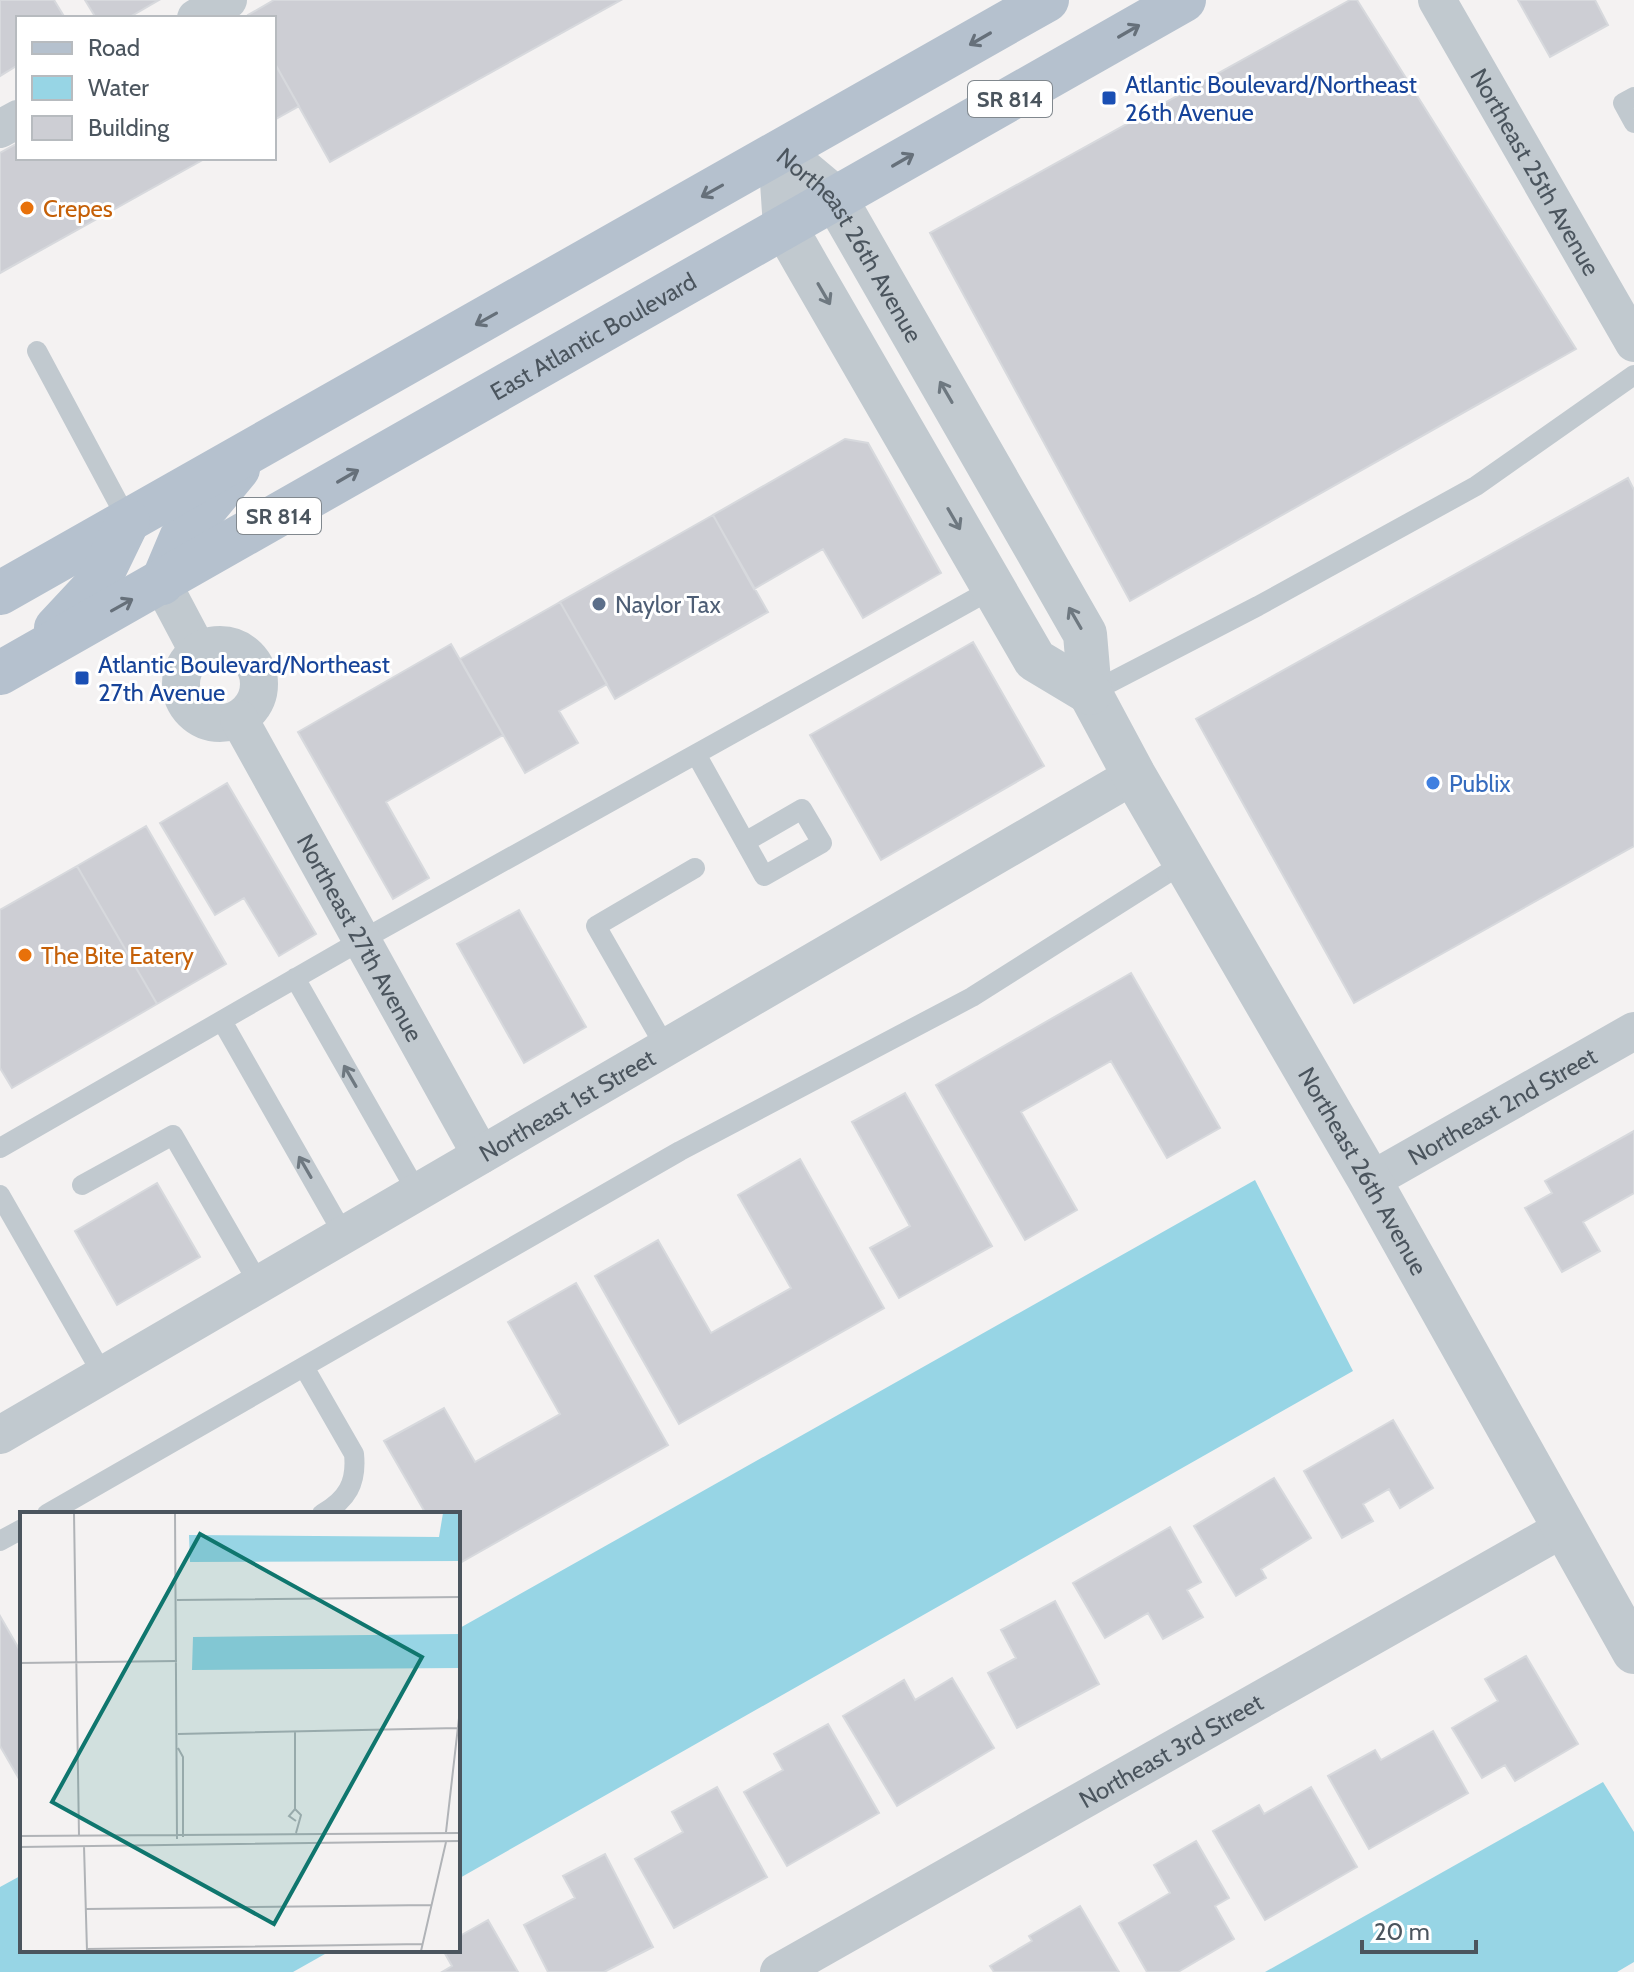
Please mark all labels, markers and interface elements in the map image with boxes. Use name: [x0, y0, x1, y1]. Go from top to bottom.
legend: [16, 16, 276, 160]
one-way arrow: [1117, 23, 1141, 38]
one-way arrow: [969, 31, 992, 47]
text: Road: [88, 33, 140, 62]
street label: Northeast 25th Avenue: [1465, 63, 1606, 280]
place label: Atlantic Boulevard/Northeast 26th Avenue: [1125, 70, 1417, 127]
text: Water: [88, 73, 149, 102]
road number: SR 814: [968, 81, 1052, 117]
marker: Atlantic Boulevard/Northeast 26th Avenue: [1100, 89, 1118, 107]
text: Building: [88, 113, 170, 142]
street label: Northeast 26th Avenue: [771, 141, 929, 347]
one-way arrow: [891, 151, 915, 167]
one-way arrow: [701, 184, 725, 199]
place label: Crepes: [43, 194, 113, 223]
marker: Crepes: [18, 199, 36, 217]
street label: East Atlantic Boulevard: [485, 266, 701, 406]
one-way arrow: [816, 282, 832, 305]
one-way arrow: [475, 311, 498, 327]
one-way arrow: [938, 381, 954, 404]
one-way arrow: [336, 468, 360, 483]
road number: SR 814: [237, 498, 321, 534]
one-way arrow: [946, 507, 962, 530]
place label: Naylor Tax: [615, 590, 721, 619]
marker: Naylor Tax: [590, 595, 608, 613]
one-way arrow: [110, 597, 134, 612]
one-way arrow: [1067, 607, 1083, 630]
place label: Atlantic Boulevard/Northeast 27th Avenue: [98, 650, 390, 707]
marker: Atlantic Boulevard/Northeast 27th Avenue: [73, 669, 91, 687]
place label: Publix: [1449, 769, 1511, 798]
marker: Publix: [1424, 774, 1442, 792]
street label: Northeast 27th Avenue: [291, 829, 430, 1047]
place label: The Bite Eatery: [41, 941, 194, 970]
marker: The Bite Eatery: [16, 946, 34, 964]
street label: Northeast 2nd Street: [1403, 1041, 1602, 1171]
street label: Northeast 1st Street: [474, 1043, 660, 1168]
street label: Northeast 26th Avenue: [1292, 1062, 1434, 1280]
one-way arrow: [342, 1065, 358, 1088]
one-way arrow: [297, 1156, 313, 1179]
inset map: [20, 1512, 460, 1952]
street label: Northeast 3rd Street: [1074, 1687, 1268, 1814]
scale bar: [1362, 1904, 1476, 1954]
text: 20 m: [1374, 1917, 1430, 1946]

